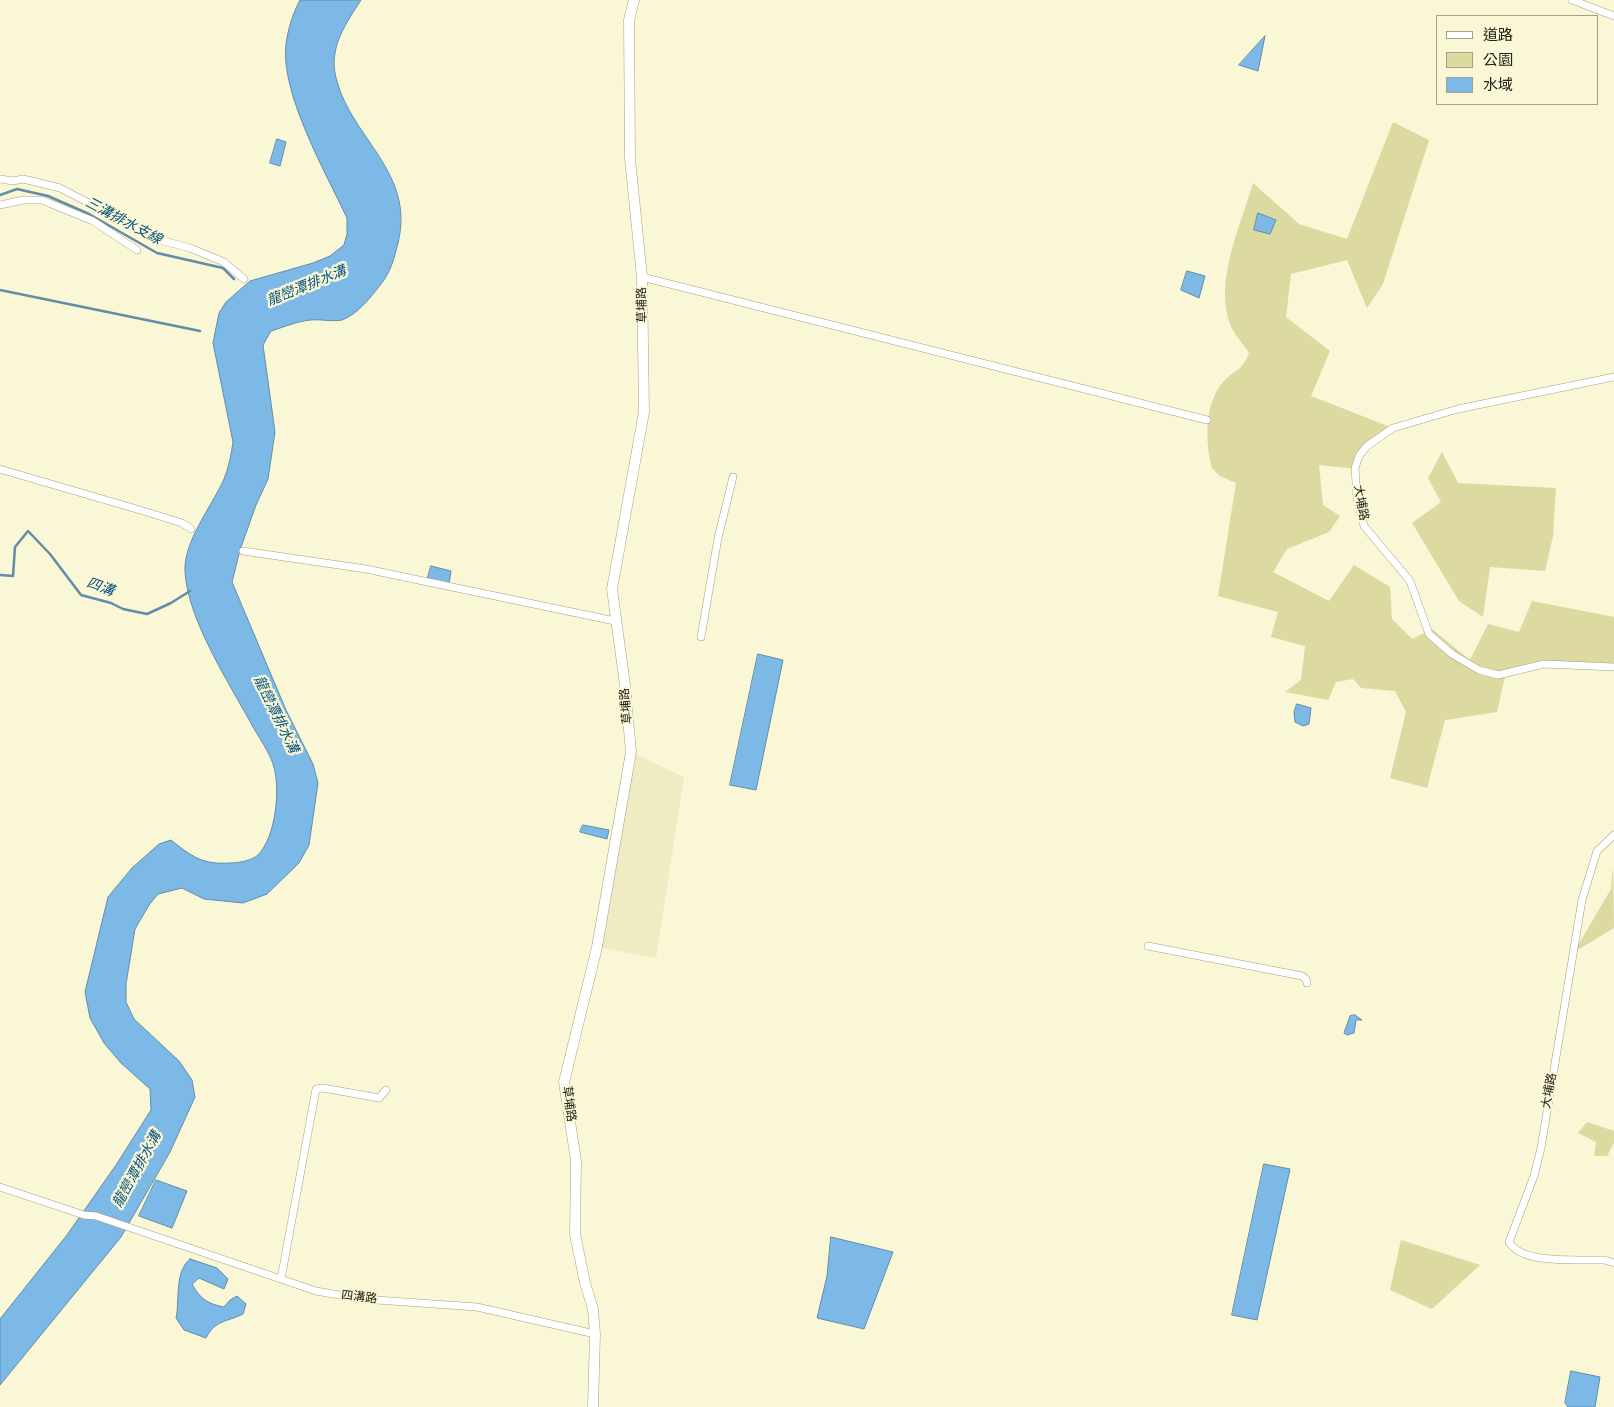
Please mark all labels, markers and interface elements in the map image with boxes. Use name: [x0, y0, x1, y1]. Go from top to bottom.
legend: [1436, 15, 1599, 105]
text: 道路: [1483, 25, 1513, 46]
text: 公園: [1483, 50, 1513, 71]
text: 水域: [1483, 75, 1513, 96]
water label: 三溝排水支線: [82, 195, 164, 249]
water label: 龍巒潭排水溝: [265, 263, 349, 311]
street label: 草埔路: [635, 287, 651, 323]
street label: 大埔路: [1350, 484, 1370, 522]
water label: 四溝: [84, 575, 116, 601]
water label: 龍巒潭排水溝: [249, 674, 301, 756]
street label: 草埔路: [618, 687, 636, 725]
street label: 大埔路: [1540, 1072, 1560, 1110]
street label: 草埔路: [558, 1085, 578, 1123]
water label: 龍巒潭排水溝: [110, 1129, 166, 1211]
street label: 四溝路: [340, 1289, 378, 1307]

